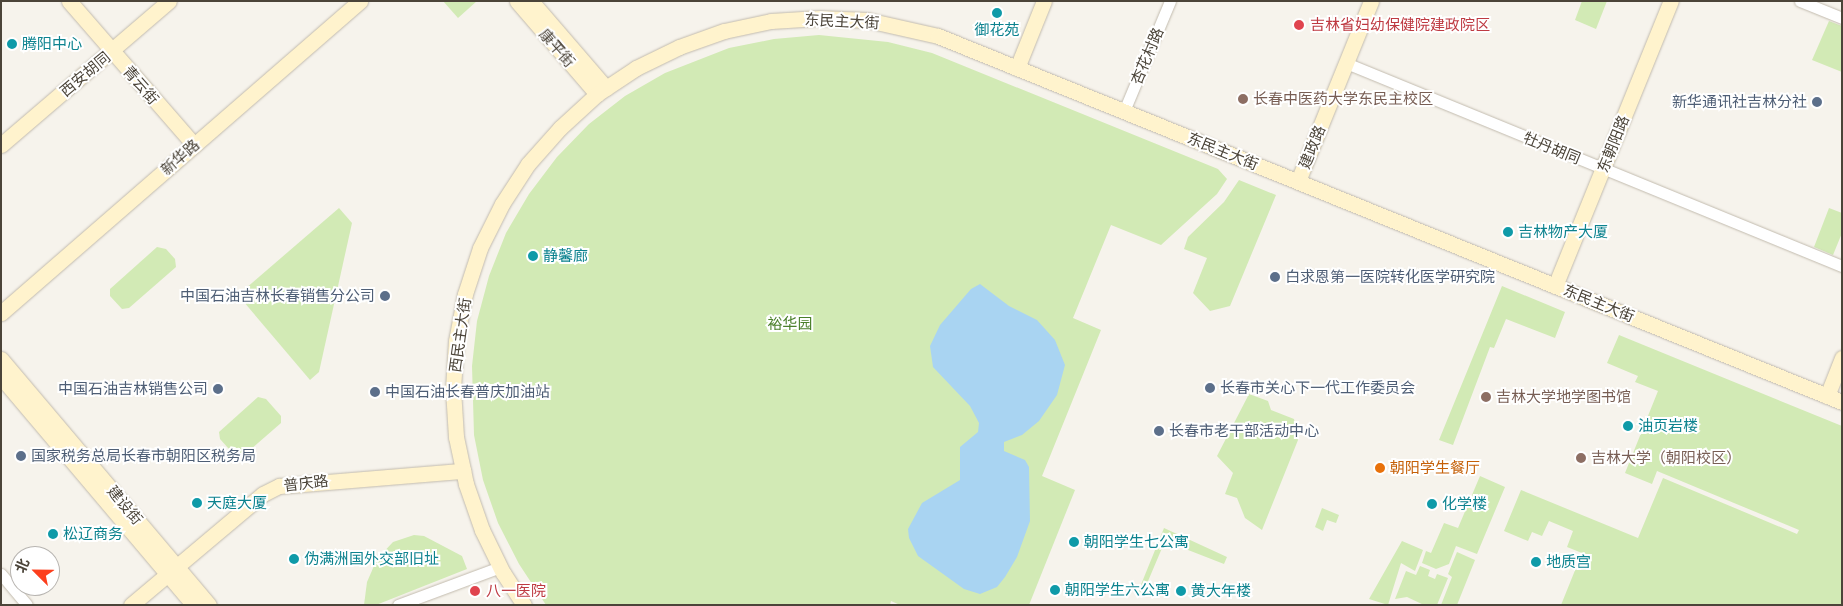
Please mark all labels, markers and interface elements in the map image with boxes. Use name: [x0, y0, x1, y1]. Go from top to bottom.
marker: 御花苑: [991, 7, 1003, 19]
street label: 东民主大街: [804, 10, 880, 32]
place label: 吉林省妇幼保健院建政院区: [1310, 16, 1490, 34]
marker: 吉林省妇幼保健院建政院区: [1292, 18, 1306, 32]
place label: 御花苑: [975, 21, 1019, 39]
street label: 康平街: [535, 25, 579, 71]
street label: 杏花村路: [1127, 25, 1167, 87]
place label: 腾阳中心: [22, 35, 82, 53]
marker: 腾阳中心: [6, 38, 18, 50]
street label: 西安胡同: [56, 48, 114, 100]
street label: 青云街: [119, 62, 163, 108]
place label: 长春中医药大学东民主校区: [1253, 90, 1433, 108]
marker: 长春中医药大学东民主校区: [1237, 93, 1249, 105]
place label: 新华通讯社吉林分社: [1672, 93, 1807, 111]
marker: 新华通讯社吉林分社: [1811, 96, 1823, 108]
street label: 东朝阳路: [1593, 113, 1633, 175]
street label: 建政路: [1295, 123, 1329, 171]
street label: 牡丹胡同: [1521, 128, 1583, 168]
street label: 东民主大街: [1185, 129, 1261, 173]
street label: 新华路: [157, 135, 203, 179]
place label: 吉林物产大厦: [1518, 223, 1608, 241]
marker: 吉林物产大厦: [1502, 226, 1514, 238]
place label: 静馨廊: [543, 247, 588, 265]
marker: 静馨廊: [527, 250, 539, 262]
place label: 白求恩第一医院转化医学研究院: [1285, 268, 1495, 286]
marker: 白求恩第一医院转化医学研究院: [1269, 271, 1281, 283]
street label: 东民主大街: [1561, 281, 1637, 325]
place label: 中国石油吉林长春销售分公司: [180, 287, 375, 305]
marker: 中国石油吉林长春销售分公司: [379, 290, 391, 302]
street label: 西民主大街: [446, 297, 474, 373]
park label: 裕华园: [768, 315, 812, 333]
place label: 长春市关心下一代工作委员会: [1220, 379, 1415, 397]
place label: 中国石油吉林销售公司: [58, 380, 208, 398]
marker: 长春市关心下一代工作委员会: [1204, 382, 1216, 394]
marker: 中国石油吉林销售公司: [212, 383, 224, 395]
place label: 中国石油长春普庆加油站: [385, 383, 550, 401]
marker: 中国石油长春普庆加油站: [369, 386, 381, 398]
place label: 吉林大学地学图书馆: [1496, 388, 1631, 406]
marker: 吉林大学地学图书馆: [1480, 391, 1492, 403]
place label: 油页岩楼: [1638, 417, 1698, 435]
marker: 油页岩楼: [1622, 420, 1634, 432]
place label: 长春市老干部活动中心: [1169, 422, 1319, 440]
marker: 长春市老干部活动中心: [1153, 425, 1165, 437]
place label: 国家税务总局长春市朝阳区税务局: [31, 447, 256, 465]
place label: 吉林大学（朝阳校区）: [1591, 449, 1741, 467]
marker: 国家税务总局长春市朝阳区税务局: [15, 450, 27, 462]
marker: 吉林大学（朝阳校区）: [1575, 452, 1587, 464]
place label: 朝阳学生餐厅: [1390, 459, 1480, 477]
marker: 朝阳学生餐厅: [1374, 462, 1386, 474]
street label: 普庆路: [283, 471, 329, 495]
street label: 建设街: [104, 482, 146, 528]
place label: 天庭大厦: [207, 494, 267, 512]
place label: 化学楼: [1442, 495, 1487, 513]
marker: 天庭大厦: [191, 497, 203, 509]
marker: 化学楼: [1426, 498, 1438, 510]
place label: 松辽商务: [63, 525, 123, 543]
marker: 松辽商务: [47, 528, 59, 540]
place label: 朝阳学生七公寓: [1084, 533, 1189, 551]
marker: 朝阳学生七公寓: [1068, 536, 1080, 548]
north arrow: [10, 546, 60, 596]
place label: 伪满洲国外交部旧址: [304, 550, 439, 568]
marker: 伪满洲国外交部旧址: [288, 553, 300, 565]
place label: 地质宫: [1546, 553, 1591, 571]
text: 北: [11, 556, 33, 575]
marker: 地质宫: [1530, 556, 1542, 568]
place label: 朝阳学生六公寓: [1065, 581, 1170, 599]
place label: 八一医院: [486, 582, 546, 600]
place label: 黄大年楼: [1191, 582, 1251, 600]
marker: 八一医院: [468, 584, 482, 598]
marker: 朝阳学生六公寓: [1049, 584, 1061, 596]
marker: 黄大年楼: [1175, 585, 1187, 597]

